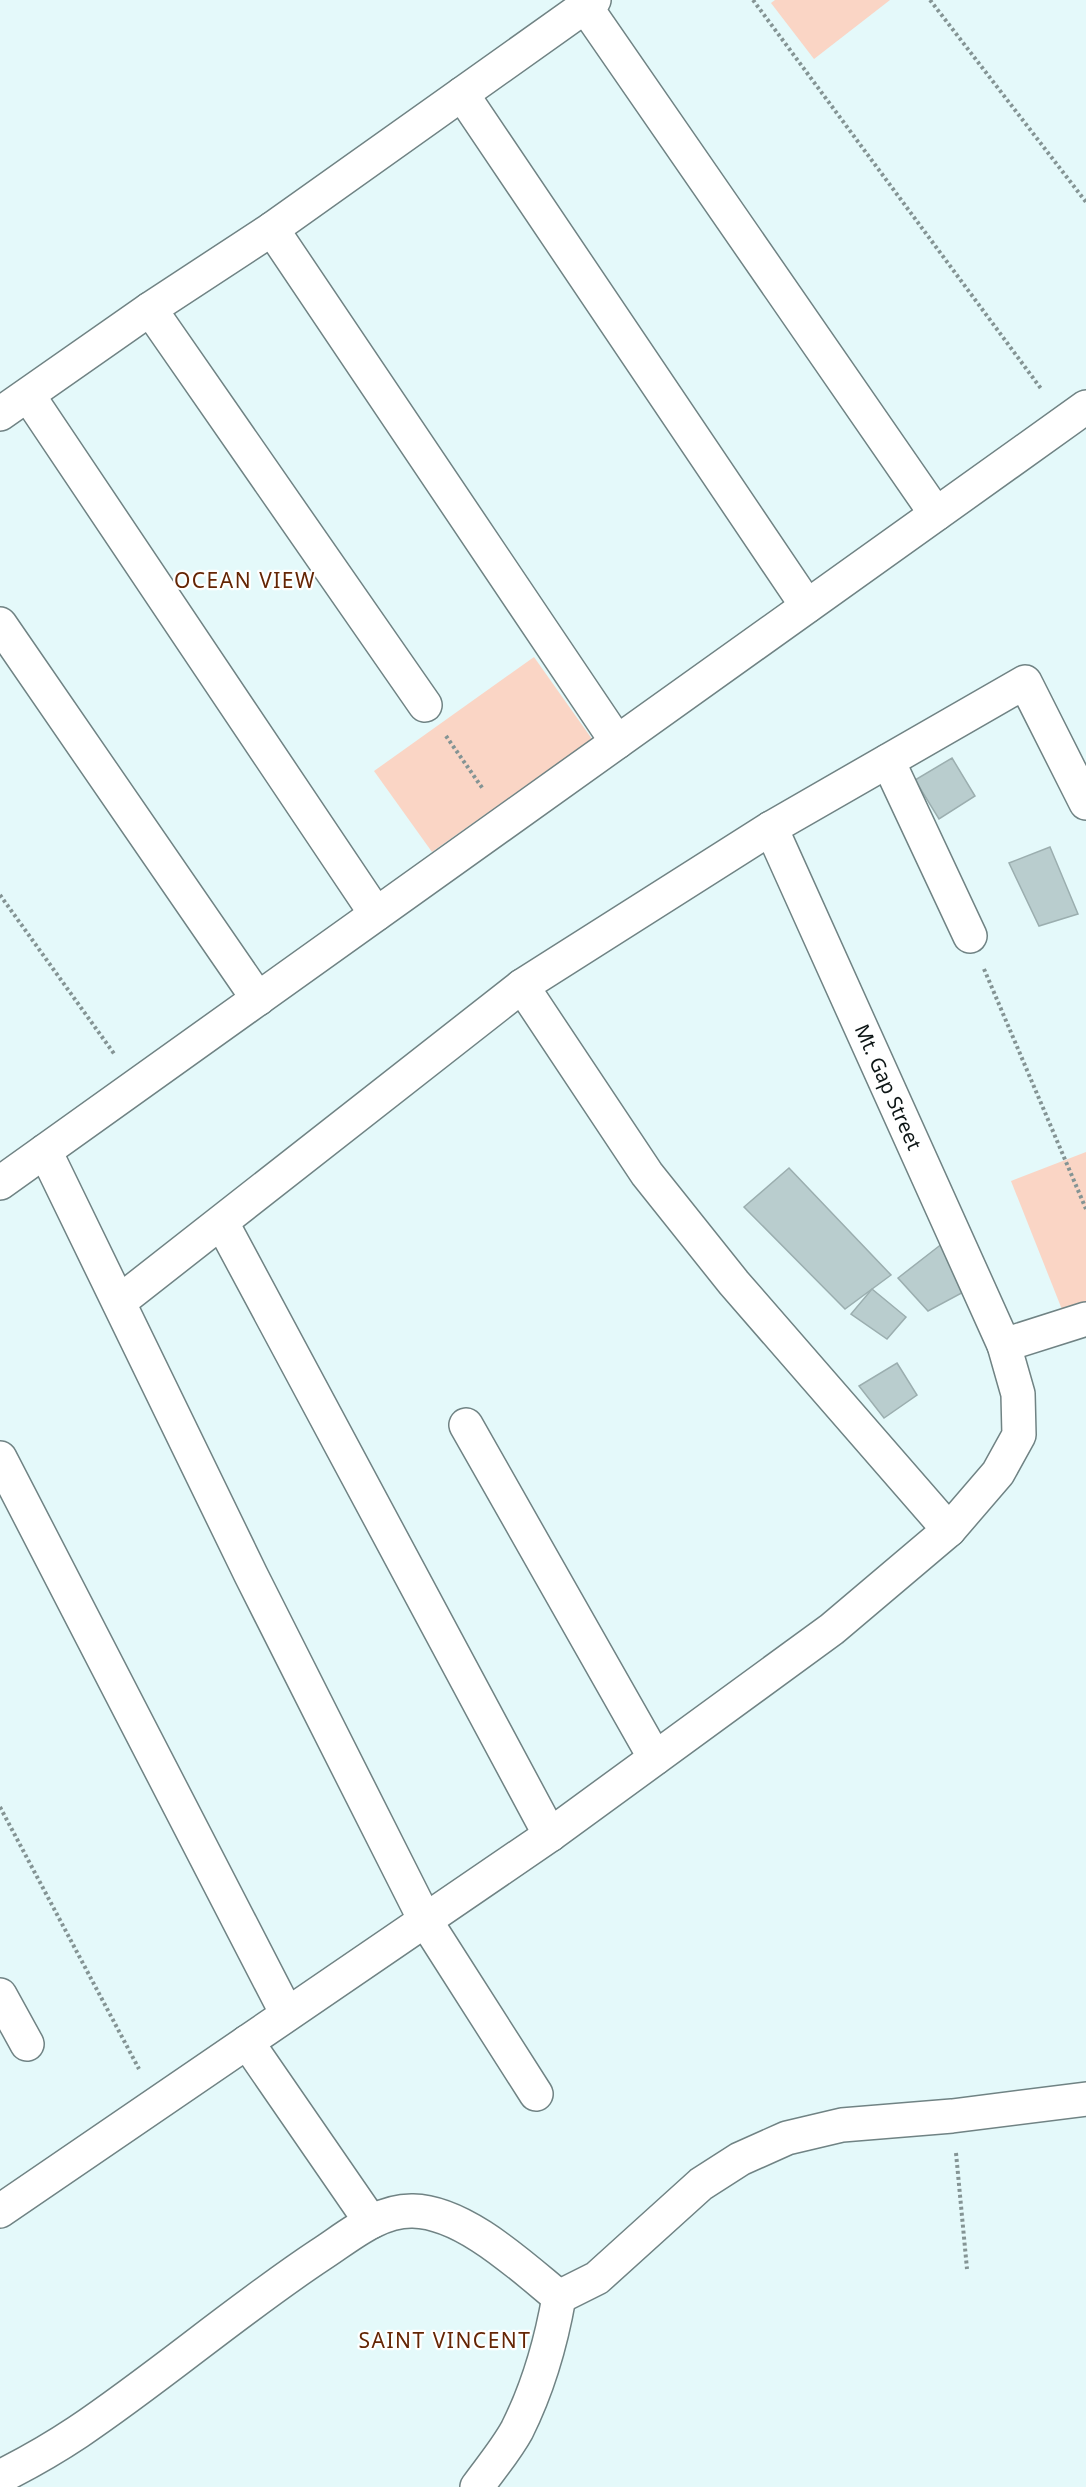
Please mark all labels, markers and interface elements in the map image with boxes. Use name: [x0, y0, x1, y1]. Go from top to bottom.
district label: OCEAN VIEW: [174, 566, 316, 594]
street label: Mt. Gap Street: [849, 1020, 928, 1154]
district label: SAINT VINCENT: [359, 2326, 531, 2354]

